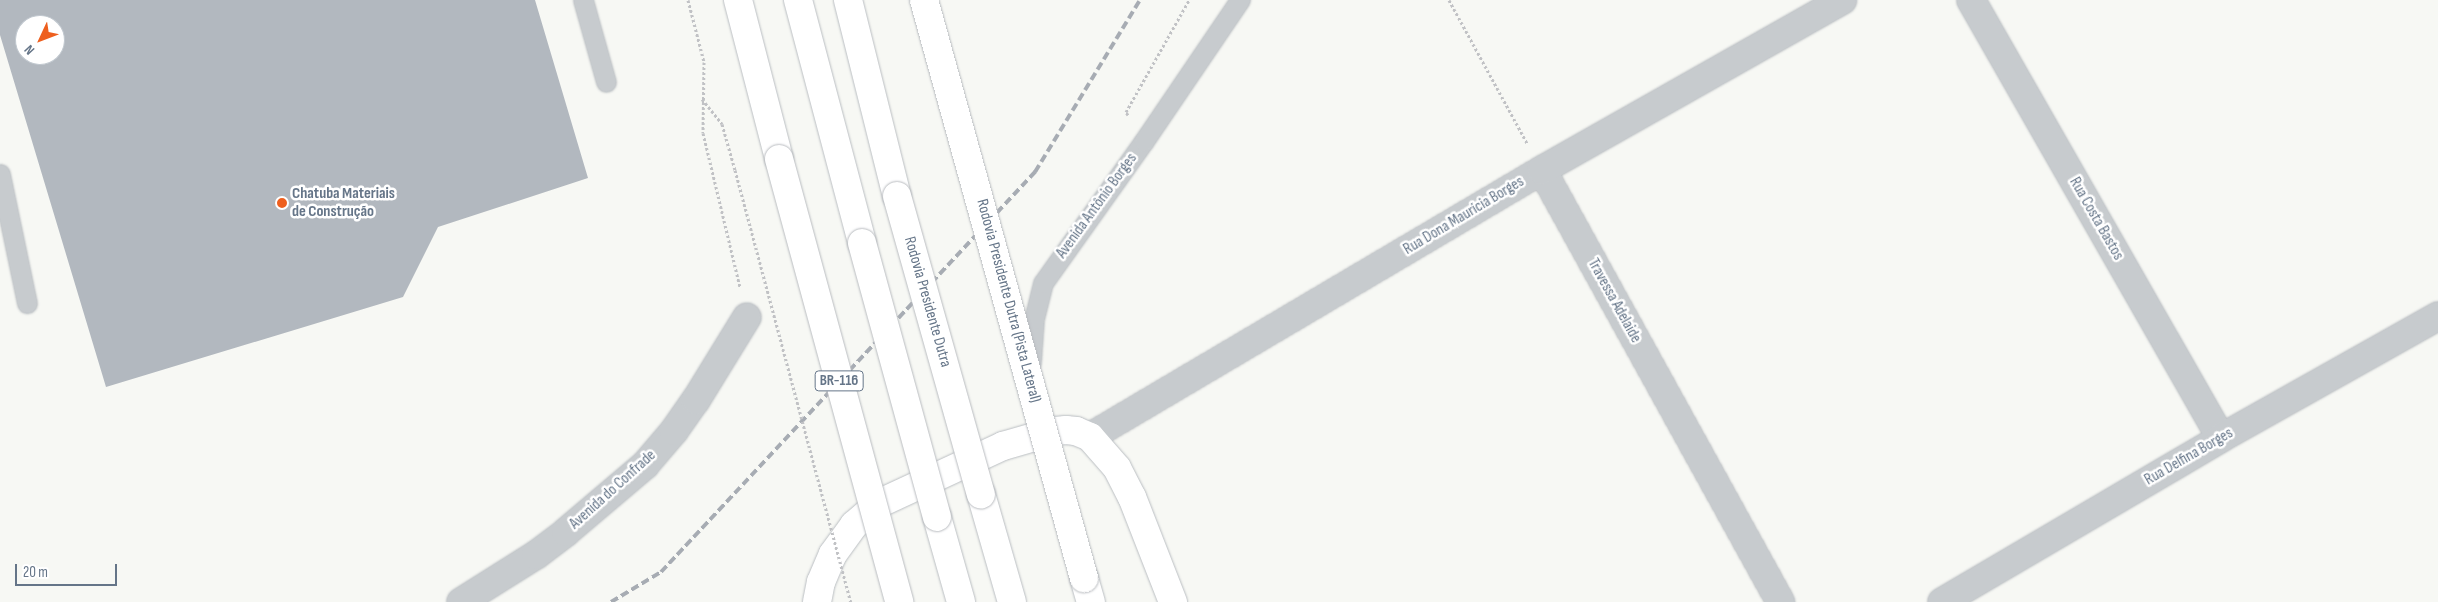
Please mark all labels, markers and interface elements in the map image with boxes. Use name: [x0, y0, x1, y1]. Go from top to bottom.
north arrow: [15, 15, 65, 65]
text: N: [21, 41, 38, 58]
street label: Avenida Antônio Borges: [1052, 150, 1142, 262]
street label: Rua Dona Maurícia Borges: [1400, 172, 1528, 260]
street label: Rua Costa Bastos: [2065, 174, 2127, 264]
place label: Chatuba Materiais de Construção: [292, 184, 395, 222]
marker: Chatuba Materiais de Construção: [276, 197, 288, 209]
street label: Rodovia Presidente Dutra (Pista Lateral): [972, 197, 1044, 405]
street label: Rodovia Presidente Dutra: [899, 235, 955, 369]
street label: Travessa Adelaide: [1583, 256, 1645, 346]
road number: BR-116: [814, 368, 864, 394]
street label: Rua Delfina Borges: [2141, 424, 2237, 490]
street label: Avenida do Confrade: [566, 446, 660, 534]
scale bar: [18, 554, 120, 586]
text: 20 m: [23, 563, 48, 582]

